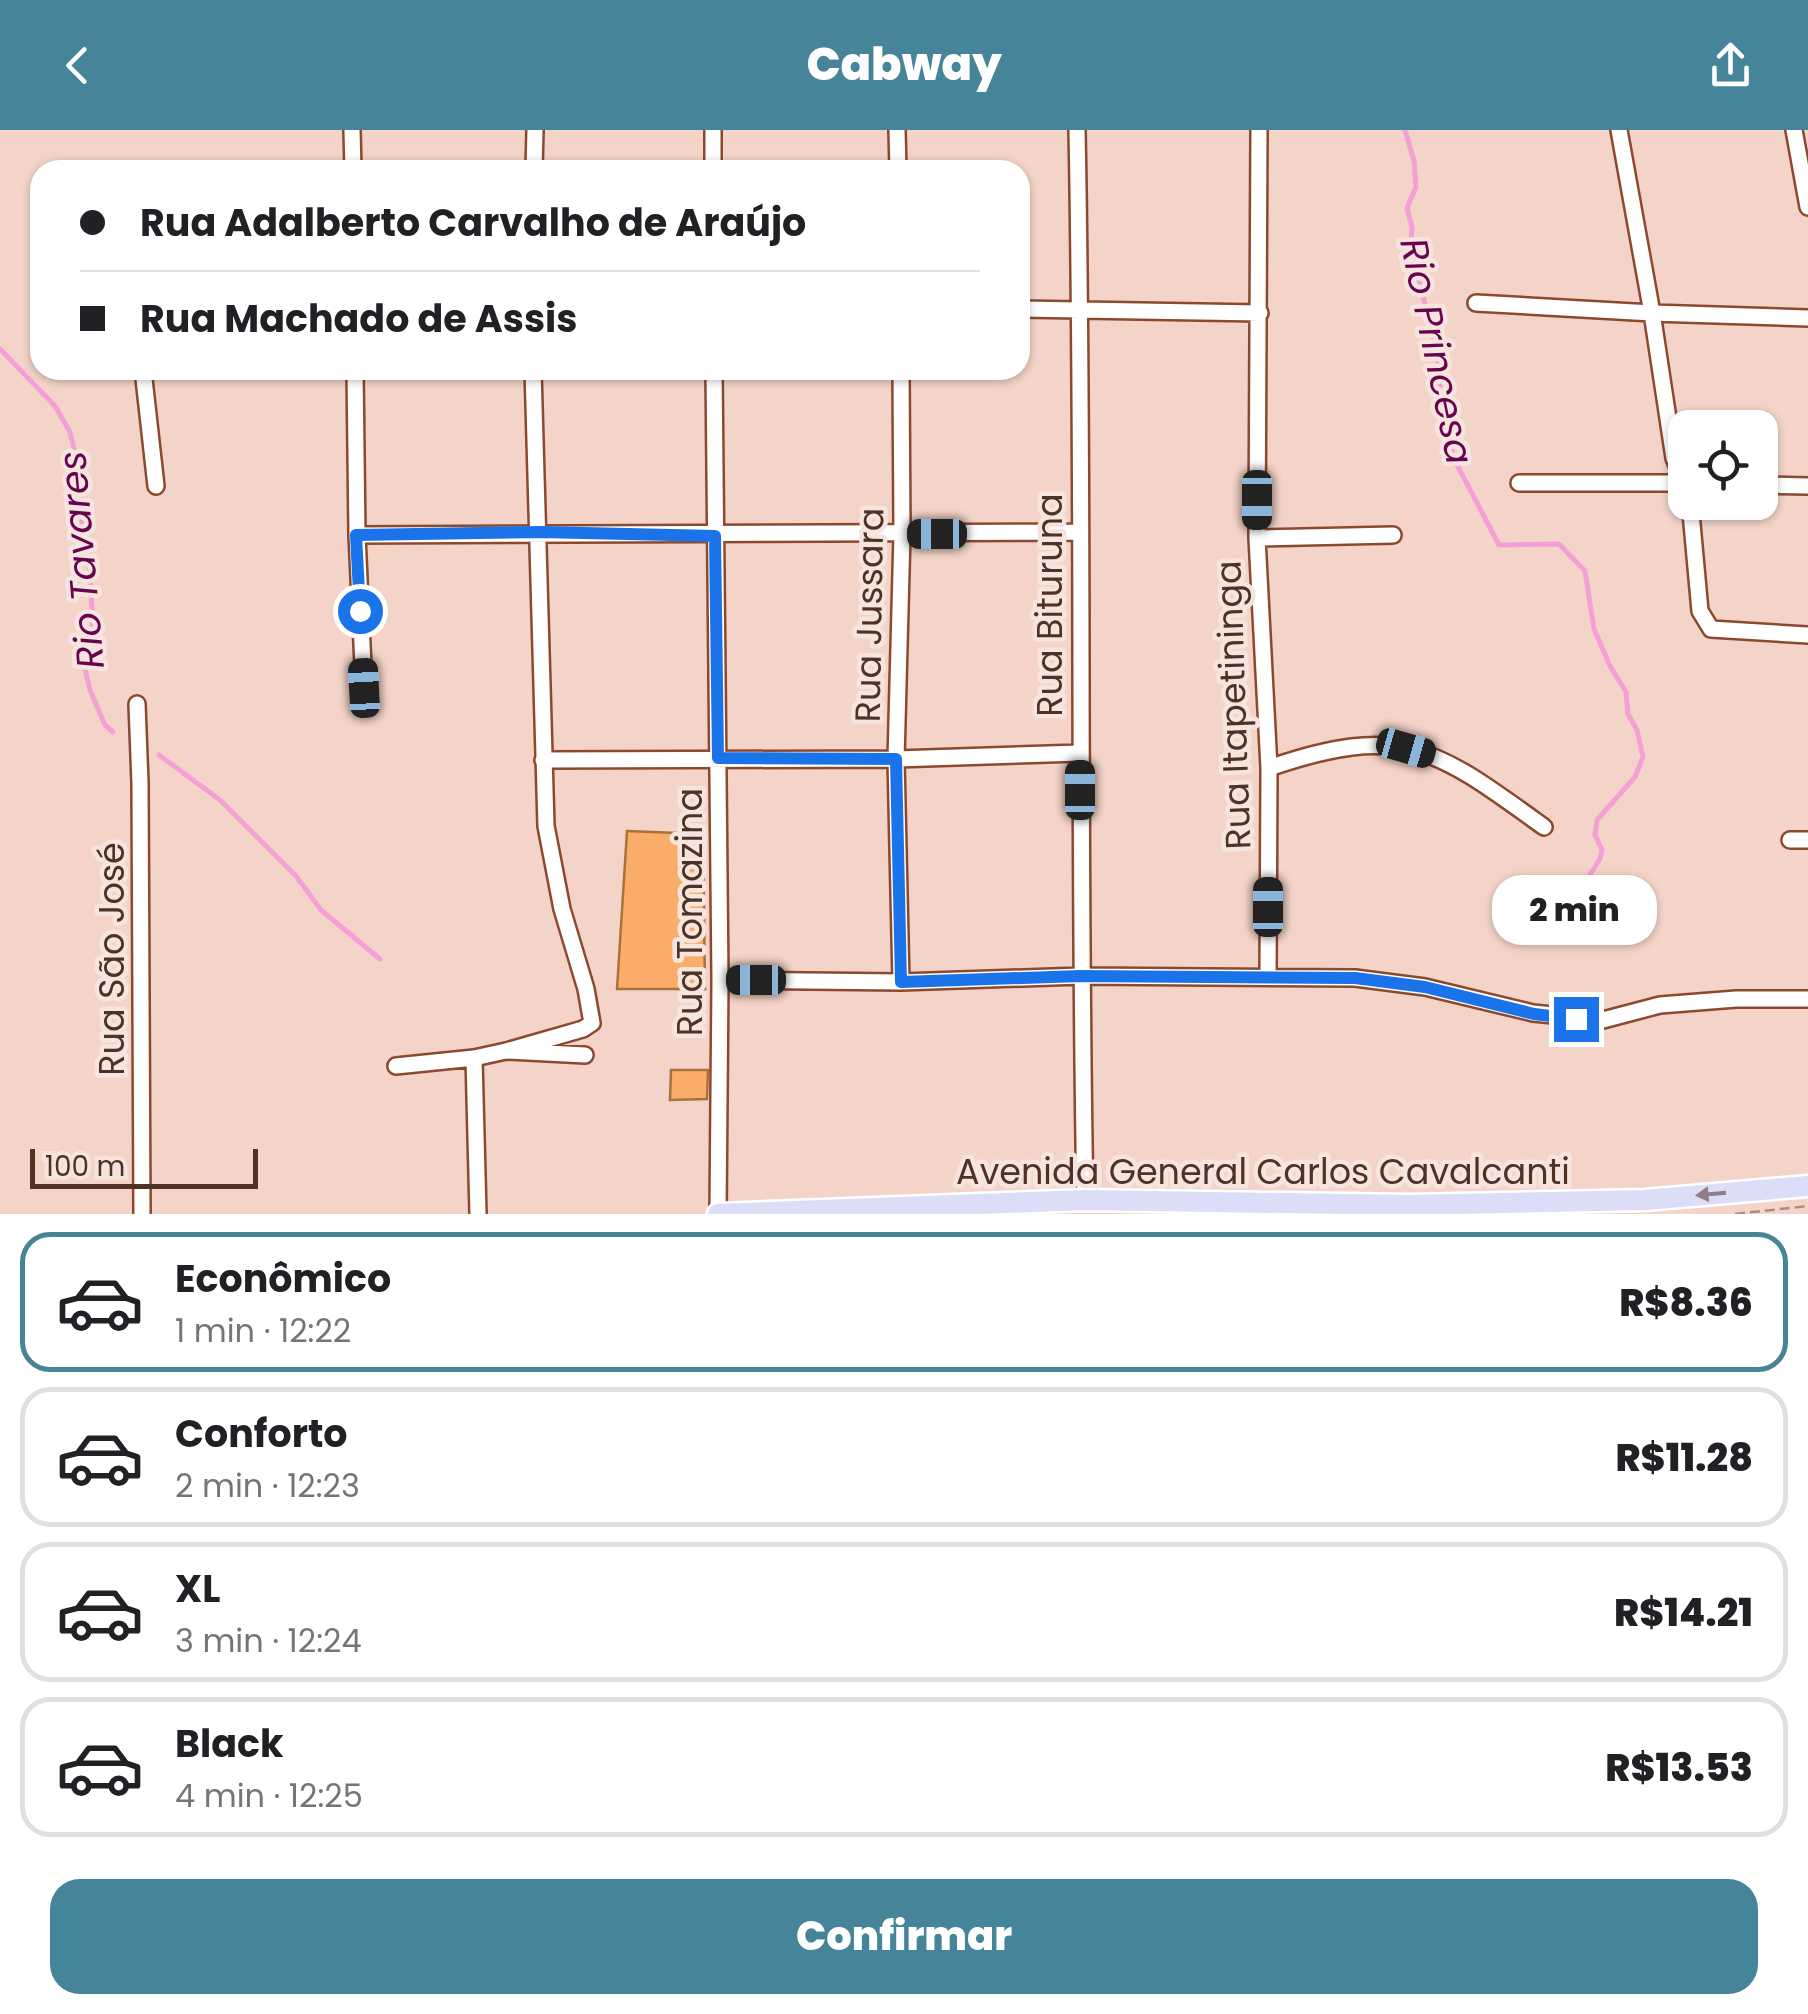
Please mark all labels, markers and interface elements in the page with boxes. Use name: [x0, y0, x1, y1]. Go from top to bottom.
text: Cabway: [806, 33, 1002, 96]
icon: back: [50, 38, 105, 93]
icon: share: [1703, 38, 1758, 93]
text: Rua Adalberto Carvalho de Araújo: [140, 196, 806, 249]
water label: Rio Princesa: [1387, 233, 1487, 469]
text: Rua Machado de Assis: [140, 292, 578, 345]
map controls: [1668, 410, 1778, 520]
button: locate: [1668, 410, 1778, 520]
water label: Rio Tavares: [45, 449, 117, 671]
car: [1242, 470, 1272, 530]
street label: Rua Bituruna: [1025, 493, 1074, 717]
street label: Rua Jussara: [843, 507, 895, 723]
car: [907, 519, 967, 549]
street label: Rua Itapetininga: [1203, 560, 1263, 850]
route start: [338, 589, 383, 634]
car: [347, 657, 381, 719]
car: [1373, 725, 1439, 771]
car: [1065, 760, 1095, 820]
street label: Rua Tomazina: [665, 788, 714, 1036]
street label: Rua São José: [87, 842, 136, 1076]
callout: 2 min: [1494, 874, 1658, 944]
car: [1253, 877, 1283, 937]
text: 2 min: [1529, 887, 1620, 932]
car: [726, 965, 786, 995]
route end: [1554, 997, 1599, 1042]
scale bar: [30, 1144, 258, 1188]
text: 100 m: [45, 1147, 125, 1186]
street label: Avenida General Carlos Cavalcanti: [956, 1147, 1570, 1196]
one-way arrow: [1694, 1187, 1726, 1203]
text: Econômico: [175, 1252, 391, 1305]
icon: car: [55, 1257, 145, 1347]
text: R$8.36: [1619, 1276, 1753, 1329]
text: 1 min · 12:22: [175, 1308, 351, 1353]
text: Conforto: [175, 1407, 348, 1460]
icon: car: [55, 1412, 145, 1502]
text: R$11.28: [1615, 1431, 1753, 1484]
text: 2 min · 12:23: [175, 1463, 360, 1508]
text: XL: [175, 1562, 220, 1615]
icon: car: [55, 1567, 145, 1657]
text: R$14.21: [1614, 1586, 1753, 1639]
text: 3 min · 12:24: [175, 1618, 362, 1663]
text: Black: [175, 1717, 284, 1770]
icon: car: [55, 1722, 145, 1812]
text: R$13.53: [1605, 1741, 1753, 1794]
text: 4 min · 12:25: [175, 1773, 363, 1818]
button: Confirmar: [50, 1879, 1758, 1994]

